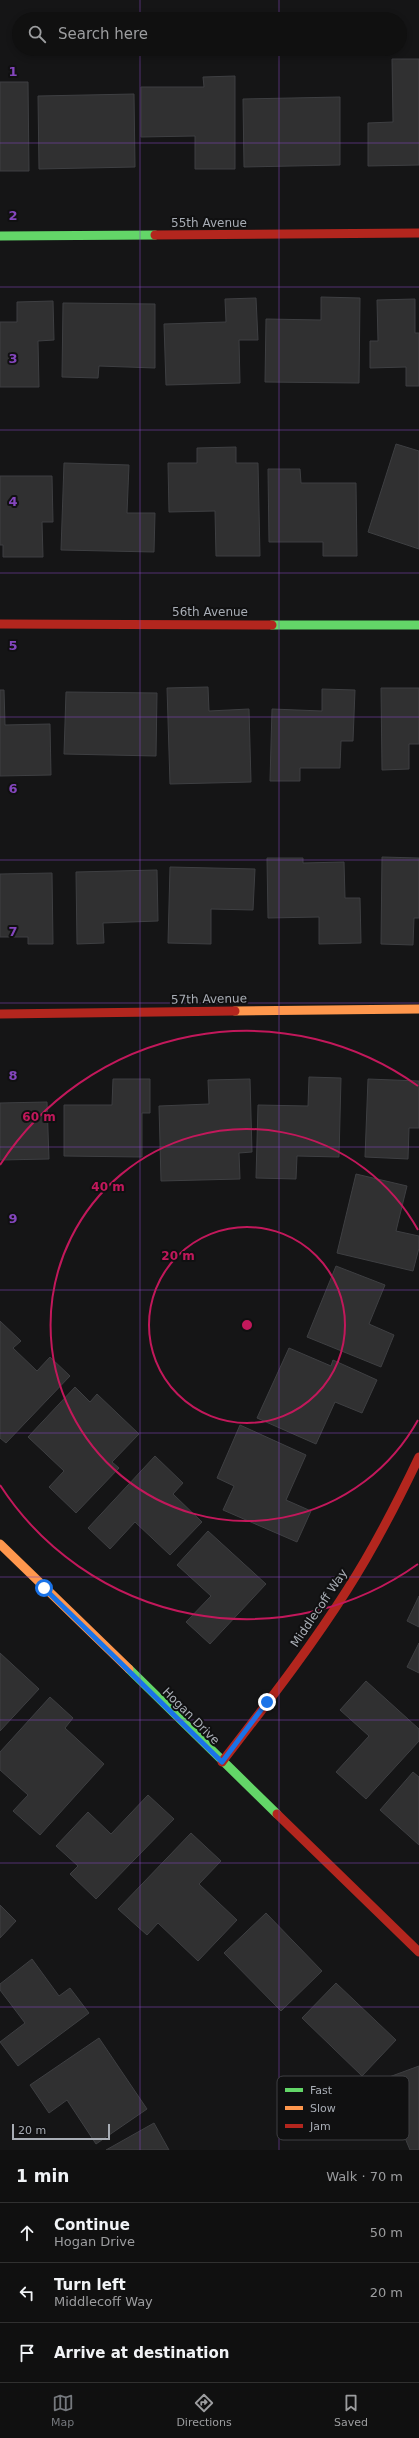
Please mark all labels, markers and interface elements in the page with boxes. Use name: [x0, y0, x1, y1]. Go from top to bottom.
search box: [12, 12, 407, 56]
icon: search: [26, 23, 48, 45]
text: Search here: [58, 25, 148, 43]
text: 1: [8, 64, 18, 79]
text: 2: [8, 208, 18, 223]
street label: 55th Avenue: [171, 216, 247, 230]
text: 3: [8, 351, 18, 366]
text: 4: [8, 494, 18, 509]
street label: 56th Avenue: [172, 605, 248, 619]
text: 5: [8, 638, 18, 653]
text: 6: [8, 781, 18, 796]
text: 7: [8, 924, 18, 939]
street label: 57th Avenue: [171, 991, 247, 1007]
text: 8: [8, 1068, 18, 1083]
text: 60 m: [22, 1110, 56, 1124]
text: 40 m: [91, 1180, 125, 1194]
text: 9: [8, 1211, 18, 1226]
text: 20 m: [161, 1249, 195, 1263]
centre of rings: [240, 1318, 254, 1332]
street label: Middlecoff Way: [288, 1566, 350, 1650]
route start: [35, 1579, 53, 1597]
street label: Hogan Drive: [160, 1685, 222, 1747]
route end: [258, 1693, 276, 1711]
legend: [277, 2076, 409, 2140]
text: Fast: [310, 2084, 333, 2097]
text: Slow: [310, 2102, 336, 2115]
text: Jam: [309, 2120, 331, 2133]
scale bar: [12, 2122, 110, 2141]
text: 20 m: [18, 2124, 46, 2137]
text: 1 min: [16, 2166, 69, 2186]
text: Walk · 70 m: [326, 2169, 403, 2184]
text: Continue: [54, 2216, 130, 2234]
icon: ahead: [16, 2222, 38, 2244]
text: 50 m: [370, 2225, 403, 2240]
text: Hogan Drive: [54, 2234, 135, 2249]
text: Turn left: [54, 2276, 126, 2294]
icon: left: [16, 2282, 38, 2304]
text: 20 m: [370, 2285, 403, 2300]
text: Middlecoff Way: [54, 2294, 153, 2309]
icon: arrive: [16, 2342, 38, 2364]
text: Arrive at destination: [54, 2344, 229, 2362]
tab: Map: [51, 2392, 74, 2429]
tab: Directions: [176, 2392, 232, 2429]
tab: Saved: [334, 2392, 368, 2429]

